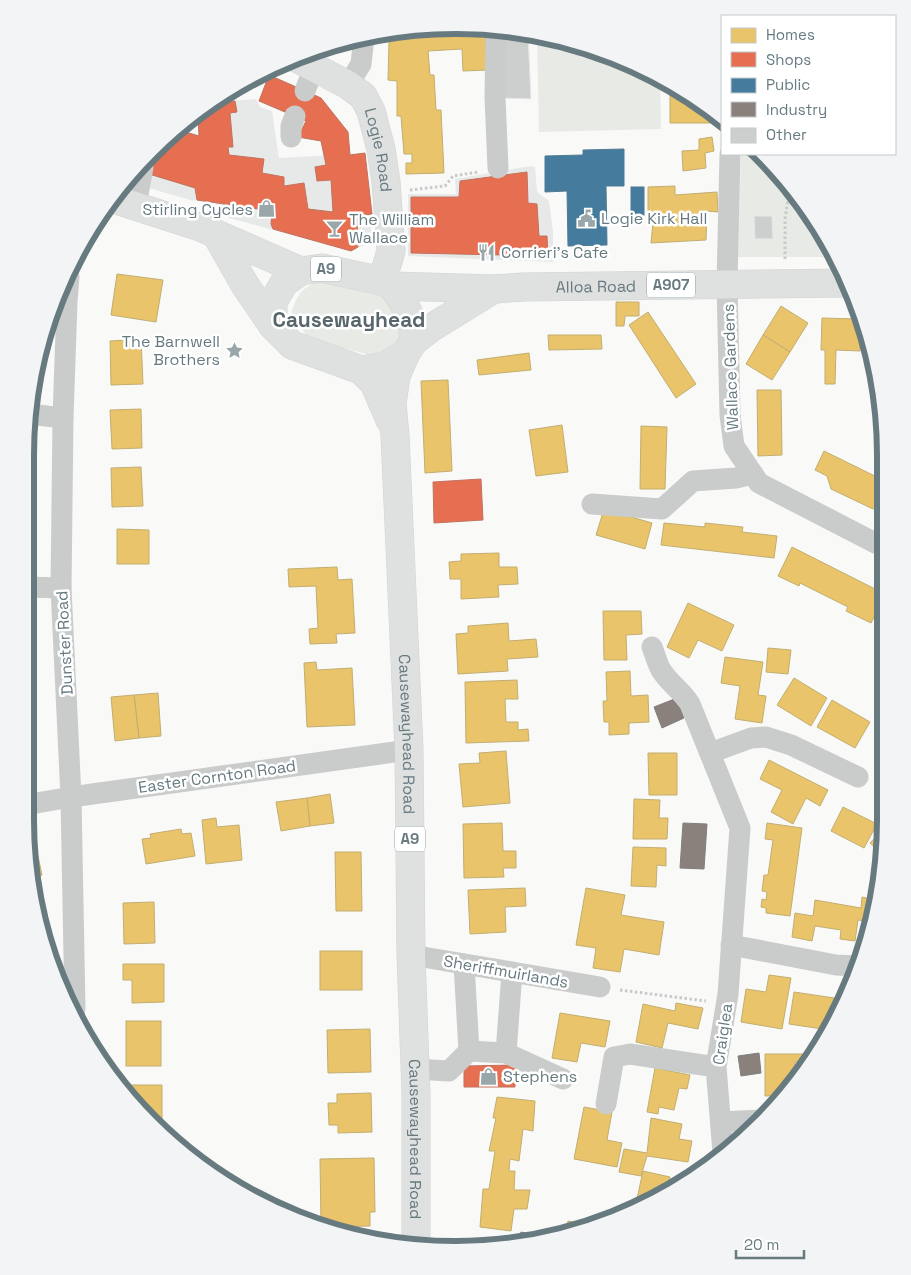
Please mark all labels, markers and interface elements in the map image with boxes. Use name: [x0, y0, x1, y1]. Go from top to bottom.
legend: [721, 15, 896, 155]
text: Homes: [766, 25, 815, 44]
text: Shops: [766, 50, 811, 69]
text: Public: [766, 75, 810, 94]
text: Industry: [766, 100, 827, 119]
street label: Logie Road: [360, 106, 397, 193]
text: Other: [766, 125, 807, 144]
place label: Stirling Cycles: [142, 199, 253, 220]
shop icon: Stirling Cycles: [257, 199, 277, 219]
public building icon: Logie Kirk Hall: [577, 208, 597, 228]
place label: Logie Kirk Hall: [601, 208, 707, 229]
place label: The William Wallace: [349, 209, 434, 248]
bar icon: The William Wallace: [325, 218, 345, 238]
restaurant icon: Corrieri's Cafe: [477, 242, 497, 262]
place label: Corrieri's Cafe: [501, 242, 608, 263]
road number: A9: [311, 256, 341, 282]
road number: A907: [647, 272, 695, 298]
street label: Alloa Road: [556, 276, 636, 298]
street label: Wallace Gardens: [718, 303, 743, 431]
district label: Causewayhead: [272, 306, 426, 333]
place label: The Barnwell Brothers: [122, 331, 220, 370]
place icon: The Barnwell Brothers: [224, 340, 244, 360]
street label: Dunster Road: [51, 590, 78, 696]
street label: Causewayhead Road: [394, 654, 420, 814]
street label: Easter Cornton Road: [137, 755, 297, 798]
road number: A9: [395, 826, 425, 852]
street label: Sheriffmuirlands: [442, 950, 570, 993]
street label: Craiglea: [708, 1002, 737, 1066]
street label: Causewayhead Road: [404, 1059, 426, 1219]
shop icon: Stephens: [479, 1066, 499, 1086]
place label: Stephens: [503, 1066, 577, 1087]
scale bar: [736, 1228, 804, 1260]
text: 20 m: [744, 1235, 779, 1254]

